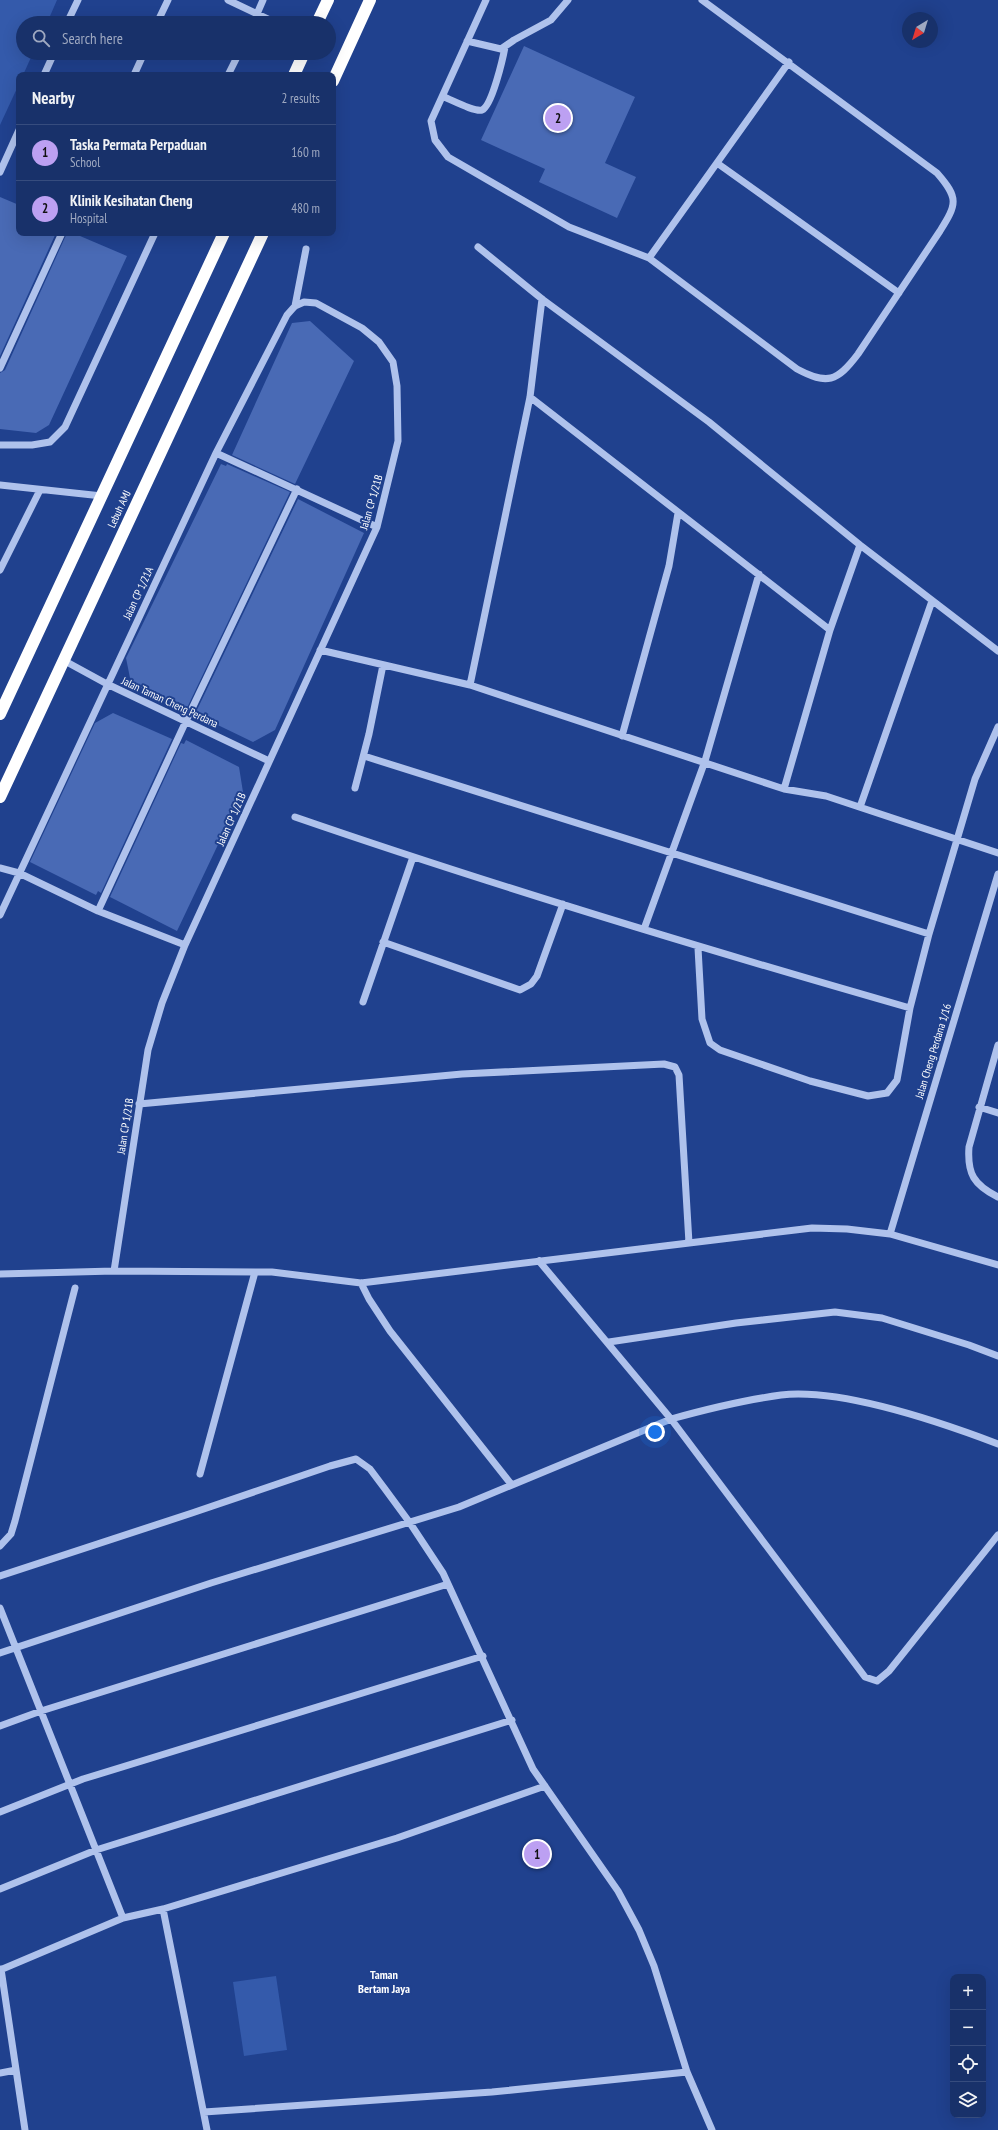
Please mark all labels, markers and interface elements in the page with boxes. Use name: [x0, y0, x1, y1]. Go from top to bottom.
north arrow: [902, 12, 938, 48]
search box: [16, 16, 336, 60]
icon: search: [30, 27, 52, 49]
text: Search here: [62, 29, 123, 48]
text: Nearby: [32, 87, 75, 109]
text: 2 results: [281, 90, 320, 107]
pin: 2: [545, 103, 571, 133]
text: Taska Permata Perpaduan: [70, 135, 207, 154]
text: 1: [42, 144, 48, 161]
text: 160 m: [291, 144, 320, 161]
text: School: [70, 154, 100, 171]
text: Klinik Kesihatan Cheng: [70, 191, 193, 210]
text: 2: [42, 200, 48, 217]
text: 480 m: [291, 200, 320, 217]
text: Hospital: [70, 210, 107, 227]
street label: Jalan CP 1/21B: [356, 473, 386, 532]
street label: Lebuh AMJ: [104, 488, 134, 530]
street label: Jalan CP 1/21A: [119, 564, 157, 622]
street label: Jalan Taman Cheng Perdana: [119, 673, 221, 731]
street label: Jalan CP 1/21B: [213, 790, 249, 849]
street label: Jalan Cheng Perdana 1/16: [912, 1002, 954, 1101]
street label: Jalan CP 1/21B: [114, 1097, 136, 1156]
your location: [645, 1422, 665, 1442]
pin: 1: [524, 1839, 550, 1869]
district label: Taman Bertam Jaya: [358, 1967, 410, 1996]
map controls: [950, 1974, 986, 2118]
button: +: [950, 1974, 986, 2010]
button: −: [950, 2010, 986, 2046]
button: locate: [950, 2046, 986, 2082]
button: layers: [950, 2082, 986, 2118]

